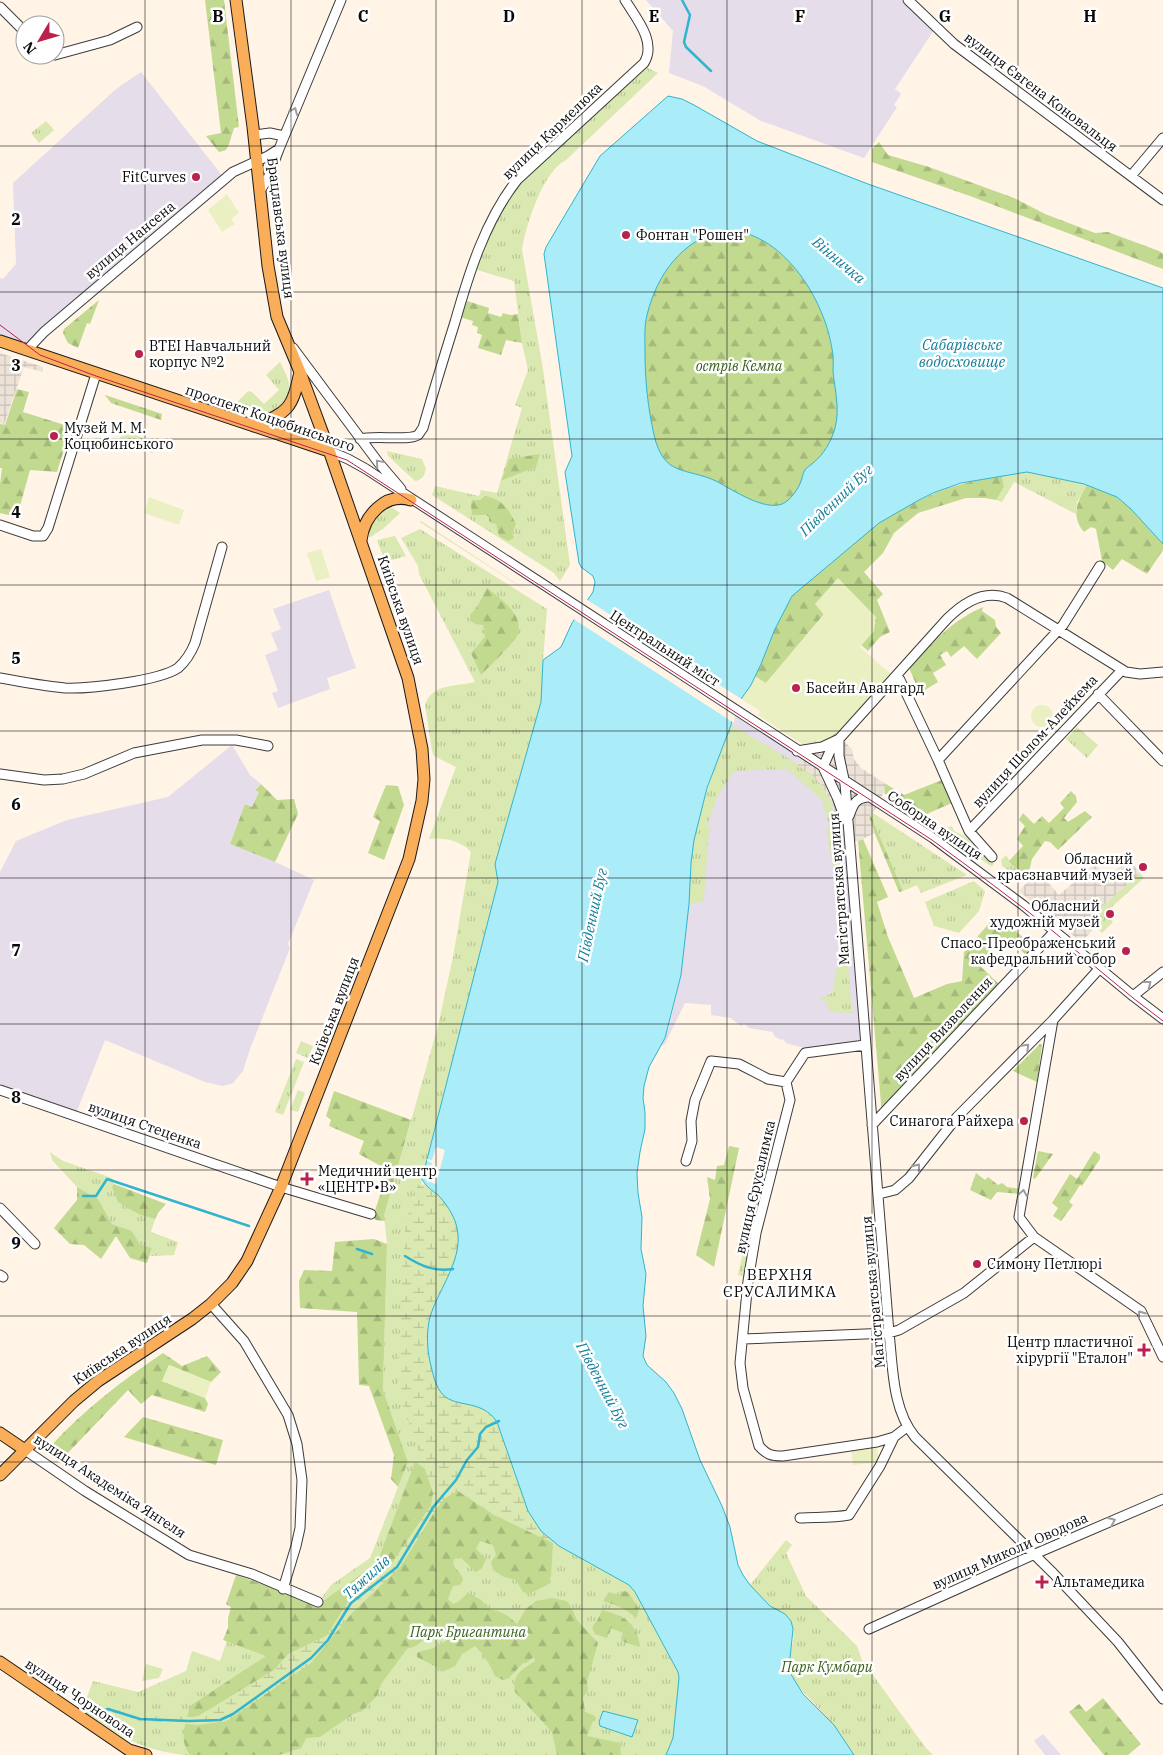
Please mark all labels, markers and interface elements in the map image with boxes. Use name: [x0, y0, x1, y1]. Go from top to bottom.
text: B: [212, 6, 224, 26]
text: C: [358, 6, 368, 26]
text: D: [503, 6, 515, 26]
text: E: [649, 6, 659, 26]
text: F: [795, 6, 805, 26]
text: G: [939, 6, 951, 26]
text: H: [1084, 6, 1097, 26]
north arrow: [15, 15, 65, 65]
street label: вулиця Євгена Коновальця: [961, 28, 1121, 156]
text: N: [19, 38, 40, 58]
street label: вулиця Кармелюка: [498, 78, 606, 183]
one-way arrow: [288, 107, 299, 116]
street label: Брацлавська вулиця: [263, 156, 299, 300]
place label: FitCurves: [122, 168, 186, 186]
marker: FitCurves: [190, 171, 202, 183]
street label: вулиця Нансена: [81, 197, 179, 283]
text: 2: [11, 209, 21, 229]
place label: Фонтан "Рошен": [636, 226, 749, 244]
marker: Фонтан "Рошен": [620, 229, 632, 241]
water label: Вінничка: [808, 232, 870, 288]
water label: Сабарівське водосховище: [919, 335, 1006, 371]
place label: ВТЕІ Навчальний корпус №2: [149, 337, 271, 371]
marker: ВТЕІ Навчальний корпус №2: [133, 348, 145, 360]
text: 3: [11, 355, 21, 375]
park label: острів Кемпа: [696, 357, 783, 375]
street label: проспект Коцюбинського: [183, 380, 357, 456]
place label: Музей М. М. Коцюбинського: [64, 419, 174, 453]
marker: Музей М. М. Коцюбинського: [48, 430, 60, 442]
one-way arrow: [375, 460, 384, 469]
water label: Південний Буг: [794, 460, 877, 541]
text: 4: [11, 502, 21, 522]
street label: Київська вулиця: [374, 553, 428, 667]
street label: Центральний міст: [607, 606, 723, 690]
text: 5: [11, 648, 21, 668]
street label: вулиця Шолом-Алейхема: [969, 670, 1102, 811]
place label: Басейн Авангард: [806, 679, 925, 697]
marker: Басейн Авангард: [790, 682, 802, 694]
street label: Соборна вулиця: [884, 786, 986, 864]
text: 6: [11, 794, 21, 814]
street label: Магістратська вулиця: [825, 812, 853, 966]
place label: Обласний краєзнавчий музей: [997, 850, 1133, 884]
marker: Обласний краєзнавчий музей: [1137, 861, 1149, 873]
water label: Південний Буг: [573, 866, 611, 965]
place label: Обласний художній музей: [990, 897, 1100, 931]
marker: Обласний художній музей: [1104, 908, 1116, 920]
place label: Спасо-Преображенський кафедральний собор: [941, 934, 1116, 968]
text: 7: [11, 940, 21, 960]
marker: Спасо-Преображенський кафедральний собор: [1120, 945, 1132, 957]
street label: Київська вулиця: [305, 954, 363, 1068]
street label: вулиця Визволення: [890, 973, 996, 1085]
one-way arrow: [1142, 982, 1151, 990]
one-way arrow: [1020, 1044, 1029, 1053]
text: 8: [11, 1087, 21, 1107]
street label: вулиця Стеценка: [86, 1097, 204, 1153]
place label: Синагога Райхера: [889, 1112, 1014, 1130]
marker: Синагога Райхера: [1018, 1115, 1030, 1127]
street label: вулиця Єрусалимка: [731, 1118, 779, 1256]
place label: Медичний центр «ЦЕНТР•В»: [318, 1162, 437, 1196]
one-way arrow: [912, 1164, 920, 1173]
marker: Медичний центр «ЦЕНТР•В»: [300, 1172, 314, 1186]
one-way arrow: [1018, 1189, 1028, 1198]
street label: Магістратська вулиця: [857, 1215, 889, 1369]
text: 9: [11, 1233, 21, 1253]
place label: Симону Петлюрі: [987, 1255, 1102, 1273]
marker: Симону Петлюрі: [971, 1258, 983, 1270]
district label: ВЕРХНЯ ЄРУСАЛИМКА: [723, 1265, 837, 1301]
street label: Київська вулиця: [69, 1309, 175, 1389]
one-way arrow: [1138, 1310, 1147, 1320]
place label: Центр пластичної хірургії "Еталон": [1007, 1333, 1134, 1367]
water label: Південний Буг: [572, 1338, 634, 1432]
marker: Центр пластичної хірургії "Еталон": [1137, 1343, 1151, 1357]
street label: вулиця Академіка Янгеля: [31, 1430, 189, 1542]
street label: вулиця Миколи Оводова: [929, 1508, 1091, 1594]
one-way arrow: [1107, 1516, 1116, 1527]
water label: Тяжилів: [338, 1551, 394, 1603]
place label: Альтамедика: [1053, 1573, 1145, 1591]
marker: Альтамедика: [1035, 1575, 1049, 1589]
park label: Парк Бригантина: [409, 1623, 526, 1641]
street label: вулиця Чорновола: [22, 1655, 139, 1742]
park label: Парк Кумбари: [780, 1658, 873, 1676]

